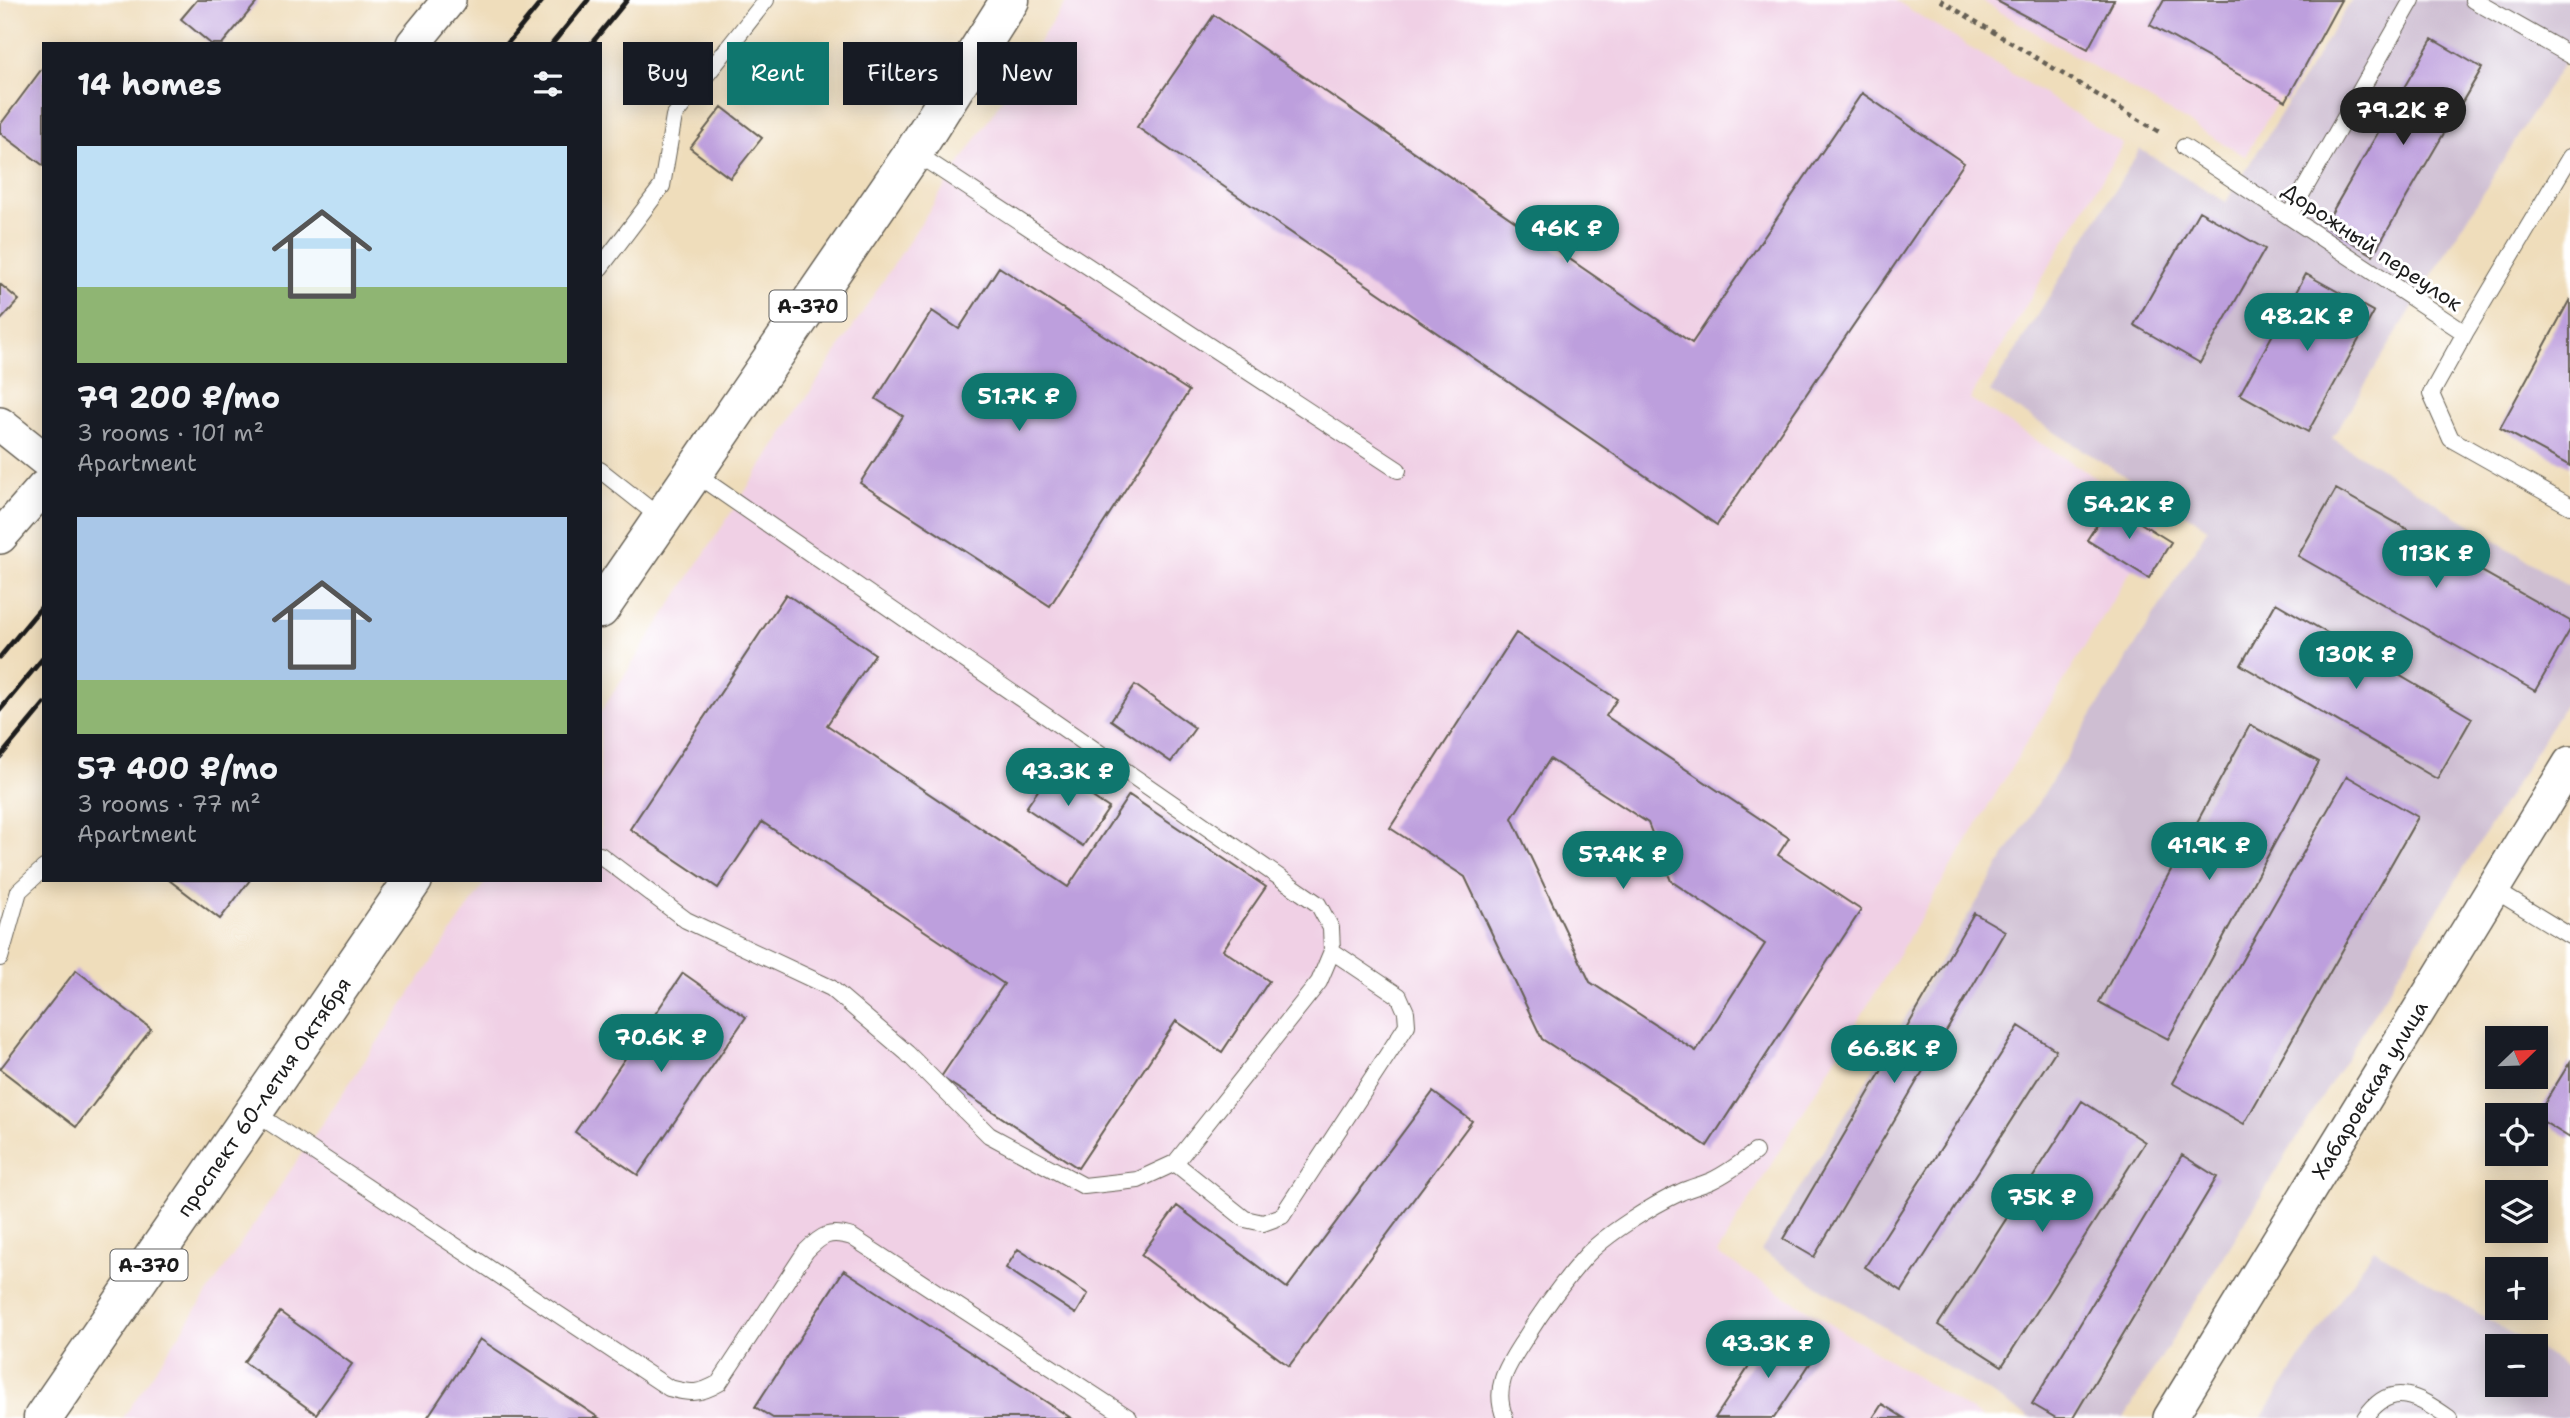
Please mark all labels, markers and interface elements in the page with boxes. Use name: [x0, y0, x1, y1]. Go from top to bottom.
chip: Buy: [623, 42, 713, 105]
chip: Rent: [727, 42, 829, 105]
chip: Filters: [843, 42, 963, 105]
chip: New: [977, 42, 1077, 105]
text: 14 homes: [77, 64, 222, 105]
icon: filters: [529, 65, 567, 103]
pin: 79.2K ₽: [2338, 88, 2468, 147]
text: 79.2K ₽: [2356, 95, 2450, 125]
street label: Дорожный переулок: [2277, 176, 2467, 318]
icon: home: [259, 191, 385, 317]
pin: 46K ₽: [1518, 205, 1616, 265]
text: 46K ₽: [1531, 213, 1603, 243]
road number: А-370: [770, 290, 846, 322]
pin: 48.2K ₽: [2242, 294, 2372, 353]
text: 48.2K ₽: [2260, 301, 2354, 331]
pin: 51.7K ₽: [954, 374, 1084, 433]
text: 79 200 ₽/mo: [77, 377, 280, 418]
text: 51.7K ₽: [978, 381, 1060, 411]
text: 3 rooms · 101 m²: [77, 418, 264, 448]
text: Apartment: [77, 448, 197, 478]
pin: 54.2K ₽: [2064, 482, 2194, 541]
text: 54.2K ₽: [2083, 489, 2175, 519]
pin: 113K ₽: [2379, 530, 2493, 590]
text: 113K ₽: [2398, 538, 2474, 568]
icon: home: [259, 562, 385, 688]
pin: 130K ₽: [2299, 632, 2413, 691]
text: 130K ₽: [2315, 639, 2397, 669]
text: 57 400 ₽/mo: [77, 748, 278, 789]
pin: 43.3K ₽: [1003, 748, 1133, 808]
text: 43.3K ₽: [1022, 756, 1114, 786]
text: 3 rooms · 77 m²: [77, 789, 261, 819]
text: Apartment: [77, 819, 197, 849]
pin: 41.9K ₽: [2144, 822, 2274, 882]
text: 41.9K ₽: [2167, 830, 2251, 860]
pin: 57.4K ₽: [1558, 832, 1688, 891]
text: 57.4K ₽: [1578, 839, 1668, 869]
street label: проспект 60-летия Октября: [170, 972, 358, 1222]
street label: Хабаровская улица: [2306, 996, 2434, 1184]
pin: 70.6K ₽: [596, 1014, 726, 1074]
text: 70.6K ₽: [615, 1022, 707, 1052]
pin: 66.8K ₽: [1829, 1026, 1959, 1085]
north arrow: [2485, 1026, 2548, 1088]
map controls: [2485, 1026, 2548, 1397]
text: 66.8K ₽: [1847, 1033, 1941, 1063]
button: locate: [2485, 1103, 2548, 1166]
pin: 75K ₽: [1993, 1174, 2091, 1234]
button: layers: [2485, 1180, 2548, 1243]
text: 75K ₽: [2007, 1182, 2077, 1212]
road number: А-370: [110, 1250, 188, 1280]
button: +: [2485, 1257, 2548, 1320]
pin: 43.3K ₽: [1703, 1320, 1833, 1380]
text: 43.3K ₽: [1722, 1328, 1814, 1358]
button: −: [2485, 1334, 2548, 1397]

